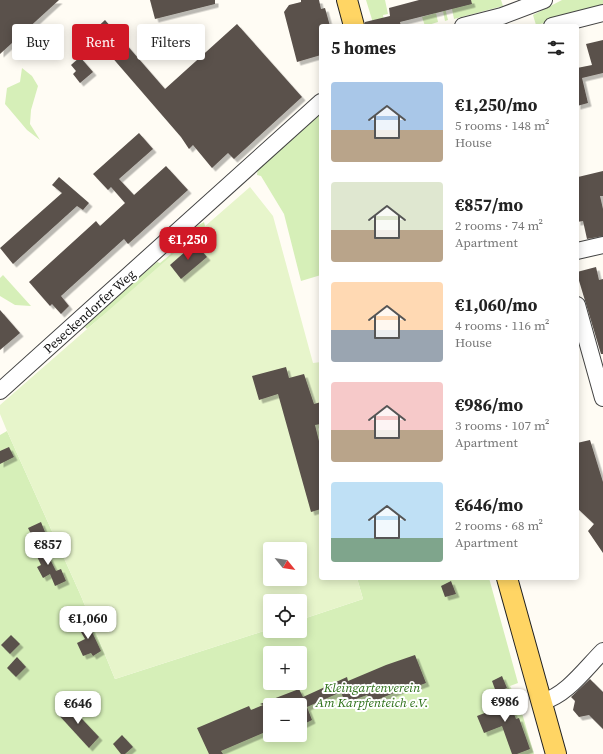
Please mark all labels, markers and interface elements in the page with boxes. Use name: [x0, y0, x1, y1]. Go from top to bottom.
chip: Buy: [12, 24, 64, 60]
chip: Rent: [72, 24, 129, 60]
chip: Filters: [137, 24, 205, 60]
text: 5 homes: [331, 36, 396, 60]
icon: filters: [545, 37, 567, 59]
text: €1,250/mo: [455, 93, 537, 117]
icon: home: [363, 98, 411, 146]
text: 5 rooms · 148 m²: [455, 117, 550, 134]
text: House: [455, 134, 492, 151]
text: €857/mo: [455, 193, 523, 217]
icon: home: [363, 198, 411, 246]
text: 2 rooms · 74 m²: [455, 217, 543, 234]
pin: €1,250: [155, 227, 221, 261]
text: €1,250: [168, 231, 208, 248]
text: Apartment: [455, 234, 518, 251]
street label: Peseckendorfer Weg: [40, 265, 139, 357]
text: €1,060/mo: [455, 293, 537, 317]
icon: home: [363, 298, 411, 346]
text: 4 rooms · 116 m²: [455, 317, 550, 334]
text: House: [455, 334, 492, 351]
text: €986/mo: [455, 393, 523, 417]
icon: home: [363, 398, 411, 446]
text: 3 rooms · 107 m²: [455, 417, 550, 434]
text: Apartment: [455, 434, 518, 451]
text: €646/mo: [455, 493, 523, 517]
icon: home: [363, 498, 411, 546]
text: 2 rooms · 68 m²: [455, 517, 543, 534]
pin: €857: [24, 532, 72, 566]
text: Apartment: [455, 534, 518, 551]
text: €857: [34, 536, 62, 553]
north arrow: [263, 542, 307, 586]
map controls: [263, 542, 307, 742]
button: locate: [263, 594, 307, 638]
pin: €1,060: [55, 606, 121, 640]
text: €1,060: [68, 610, 108, 627]
button: +: [263, 646, 307, 690]
park label: Kleingartenverein Am Karpfenteich e.V.: [314, 679, 429, 711]
pin: €986: [481, 689, 529, 723]
pin: €646: [54, 691, 102, 725]
text: €986: [491, 693, 519, 710]
text: €646: [64, 695, 92, 712]
button: −: [263, 698, 307, 742]

